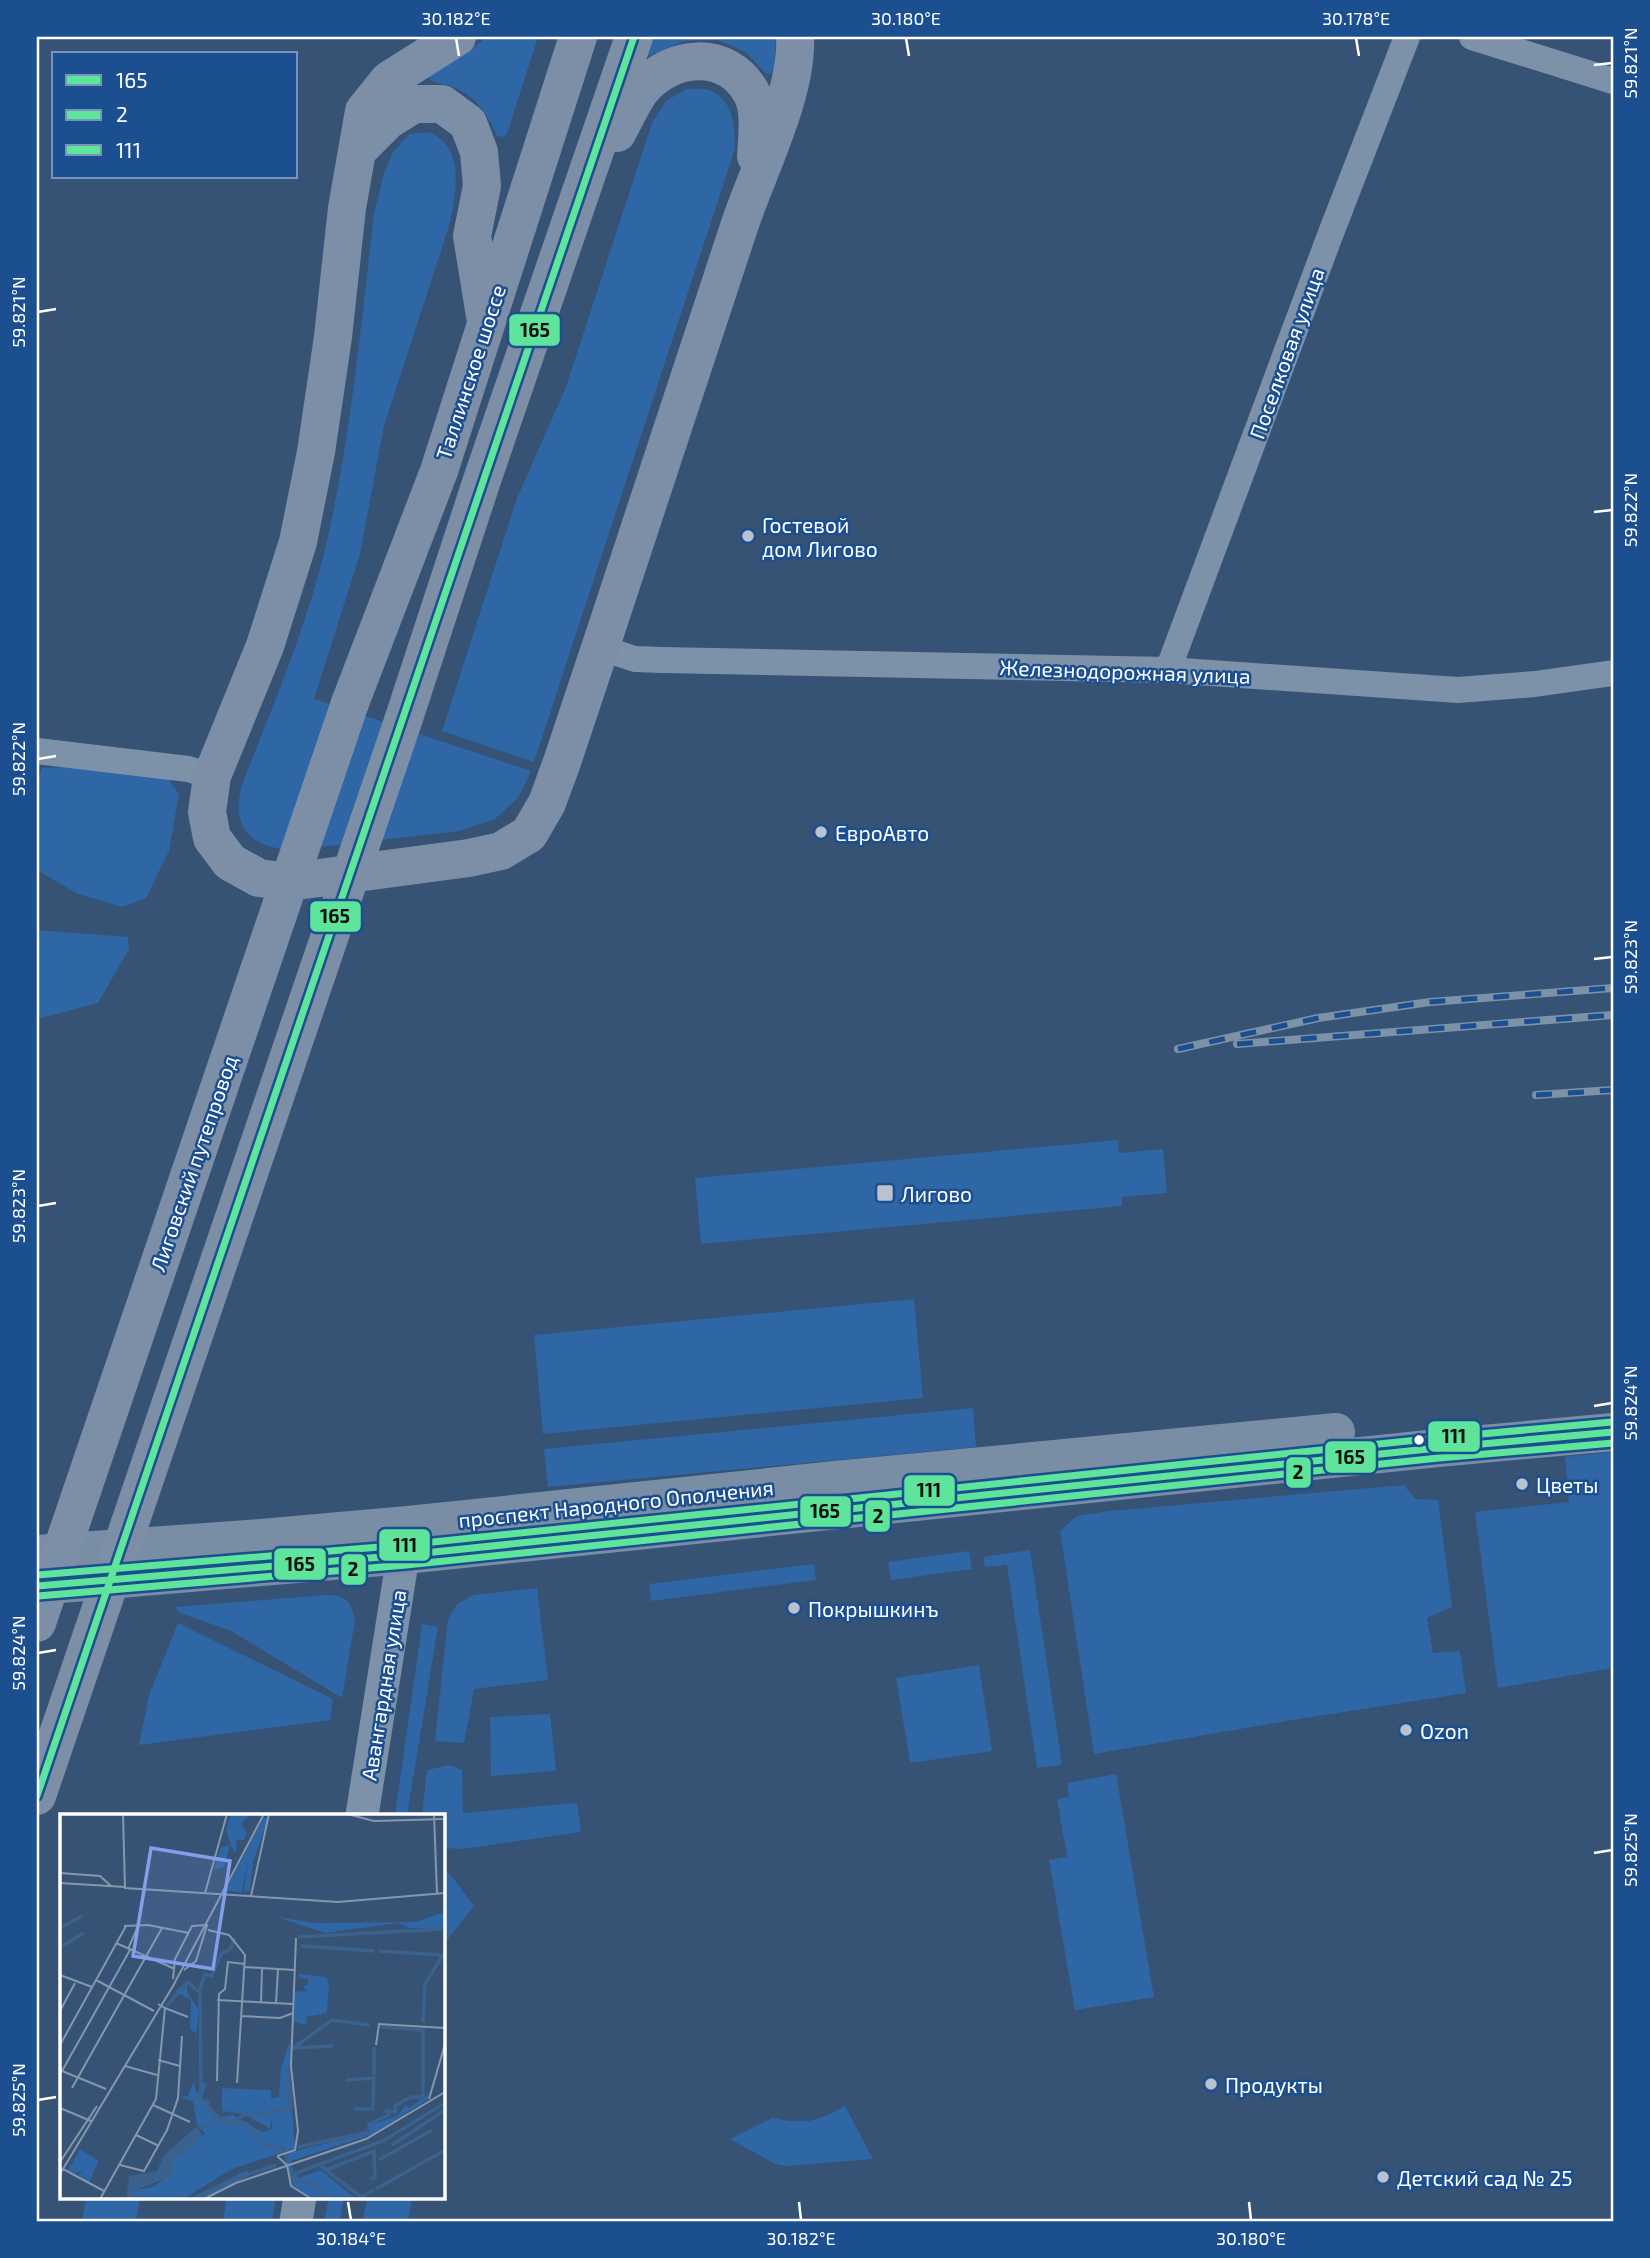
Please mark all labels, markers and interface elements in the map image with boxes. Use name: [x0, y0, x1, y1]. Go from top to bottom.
text: 30.182°E: [421, 7, 491, 29]
text: 30.180°E: [871, 7, 941, 29]
text: 30.178°E: [1322, 7, 1390, 29]
text: 59.821°N: [1619, 27, 1641, 99]
legend: [52, 52, 298, 178]
text: 165: [116, 67, 148, 92]
text: 2: [116, 101, 128, 126]
text: 111: [116, 137, 141, 162]
street label: Поселковая улица: [1243, 264, 1330, 442]
text: 59.821°N: [7, 276, 29, 348]
street label: Таллинское шоссе: [430, 282, 510, 462]
line badge: 165: [508, 313, 561, 347]
text: 165: [520, 318, 550, 341]
text: 59.822°N: [1619, 473, 1641, 547]
place label: Гостевой дом Лигово: [762, 512, 878, 561]
marker: Гостевой дом Лигово: [740, 528, 756, 544]
street label: Железнодорожная улица: [999, 654, 1251, 689]
text: 59.822°N: [7, 722, 29, 796]
place label: ЕвроАвто: [835, 820, 929, 845]
marker: ЕвроАвто: [813, 824, 829, 840]
line badge: 165: [309, 900, 362, 933]
text: 165: [320, 904, 350, 927]
text: 59.823°N: [1619, 920, 1641, 994]
street label: Лиговский путепровод: [144, 1052, 243, 1275]
text: 59.823°N: [7, 1169, 29, 1243]
place label: Лигово: [901, 1181, 972, 1206]
marker: Лигово: [875, 1183, 895, 1203]
text: 59.824°N: [1619, 1365, 1641, 1441]
line badge: 111: [1427, 1420, 1481, 1453]
text: 111: [1442, 1424, 1466, 1447]
unlabelled marker: [1412, 1433, 1426, 1447]
line badge: 165: [1324, 1440, 1377, 1474]
text: 165: [1335, 1445, 1365, 1468]
line badge: 2: [1285, 1456, 1312, 1489]
text: 2: [1292, 1460, 1304, 1483]
place label: Цветы: [1536, 1472, 1598, 1497]
street label: проспект Народного Ополчения: [457, 1474, 775, 1532]
line badge: 111: [903, 1474, 956, 1507]
marker: Цветы: [1514, 1476, 1530, 1492]
text: 111: [917, 1478, 941, 1501]
line badge: 165: [799, 1495, 852, 1528]
text: 165: [810, 1499, 840, 1522]
line badge: 2: [864, 1499, 891, 1533]
text: 2: [872, 1504, 884, 1527]
line badge: 111: [378, 1528, 431, 1562]
text: 111: [393, 1533, 417, 1556]
line badge: 165: [273, 1547, 327, 1581]
text: 165: [285, 1552, 315, 1575]
line badge: 2: [340, 1553, 367, 1586]
text: 2: [347, 1557, 359, 1580]
street label: Авангардная улица: [356, 1588, 411, 1782]
place label: Покрышкинъ: [808, 1596, 939, 1621]
marker: Покрышкинъ: [786, 1600, 802, 1616]
text: 59.824°N: [7, 1615, 29, 1691]
place label: Ozon: [1420, 1718, 1469, 1743]
marker: Ozon: [1398, 1722, 1414, 1738]
text: 59.825°N: [1619, 1813, 1641, 1887]
inset map: [60, 1814, 444, 2198]
text: 59.825°N: [7, 2063, 29, 2137]
place label: Продукты: [1225, 2072, 1323, 2098]
marker: Продукты: [1203, 2076, 1219, 2092]
place label: Детский сад № 25: [1397, 2165, 1573, 2190]
marker: Детский сад № 25: [1375, 2169, 1391, 2185]
text: 30.184°E: [316, 2227, 386, 2249]
text: 30.182°E: [766, 2227, 836, 2249]
text: 30.180°E: [1216, 2227, 1286, 2249]

